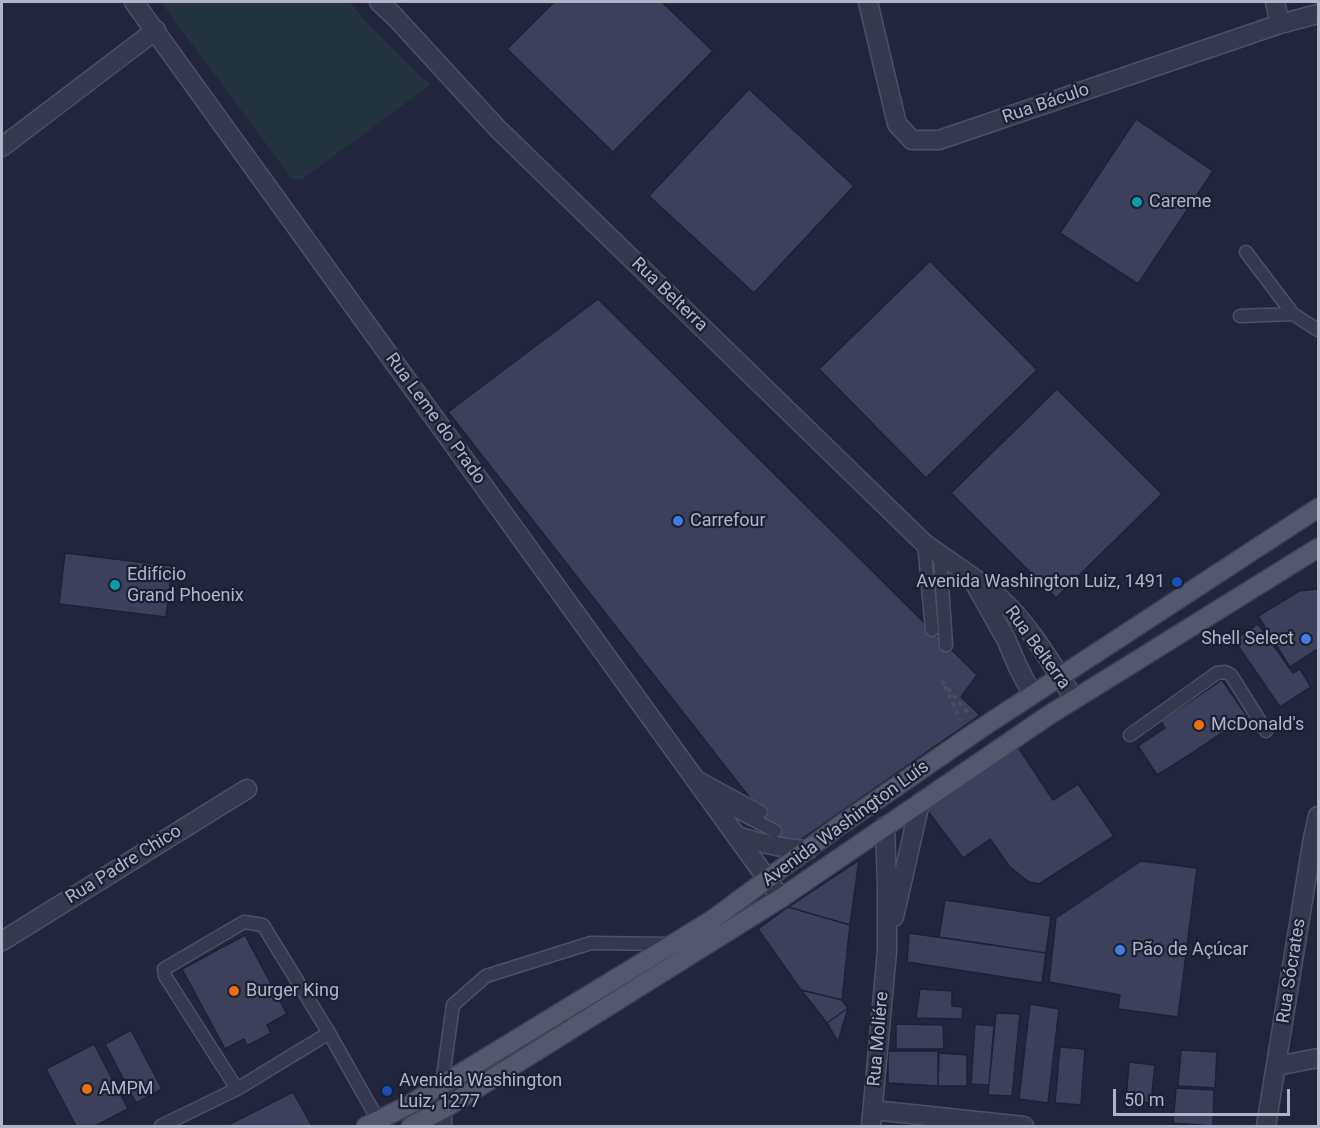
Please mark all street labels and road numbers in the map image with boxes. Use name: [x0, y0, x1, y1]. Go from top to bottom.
street label: Rua Báculo: [1000, 79, 1092, 129]
street label: Rua Belterra: [626, 253, 712, 337]
street label: Rua Leme do Prado: [380, 349, 490, 489]
street label: Rua Belterra: [1000, 602, 1074, 694]
street label: Avenida Washington Luís: [758, 756, 934, 892]
street label: Rua Padre Chico: [62, 821, 186, 909]
street label: Rua Sócrates: [1273, 917, 1311, 1025]
street label: Rua Moliére: [864, 991, 894, 1087]

